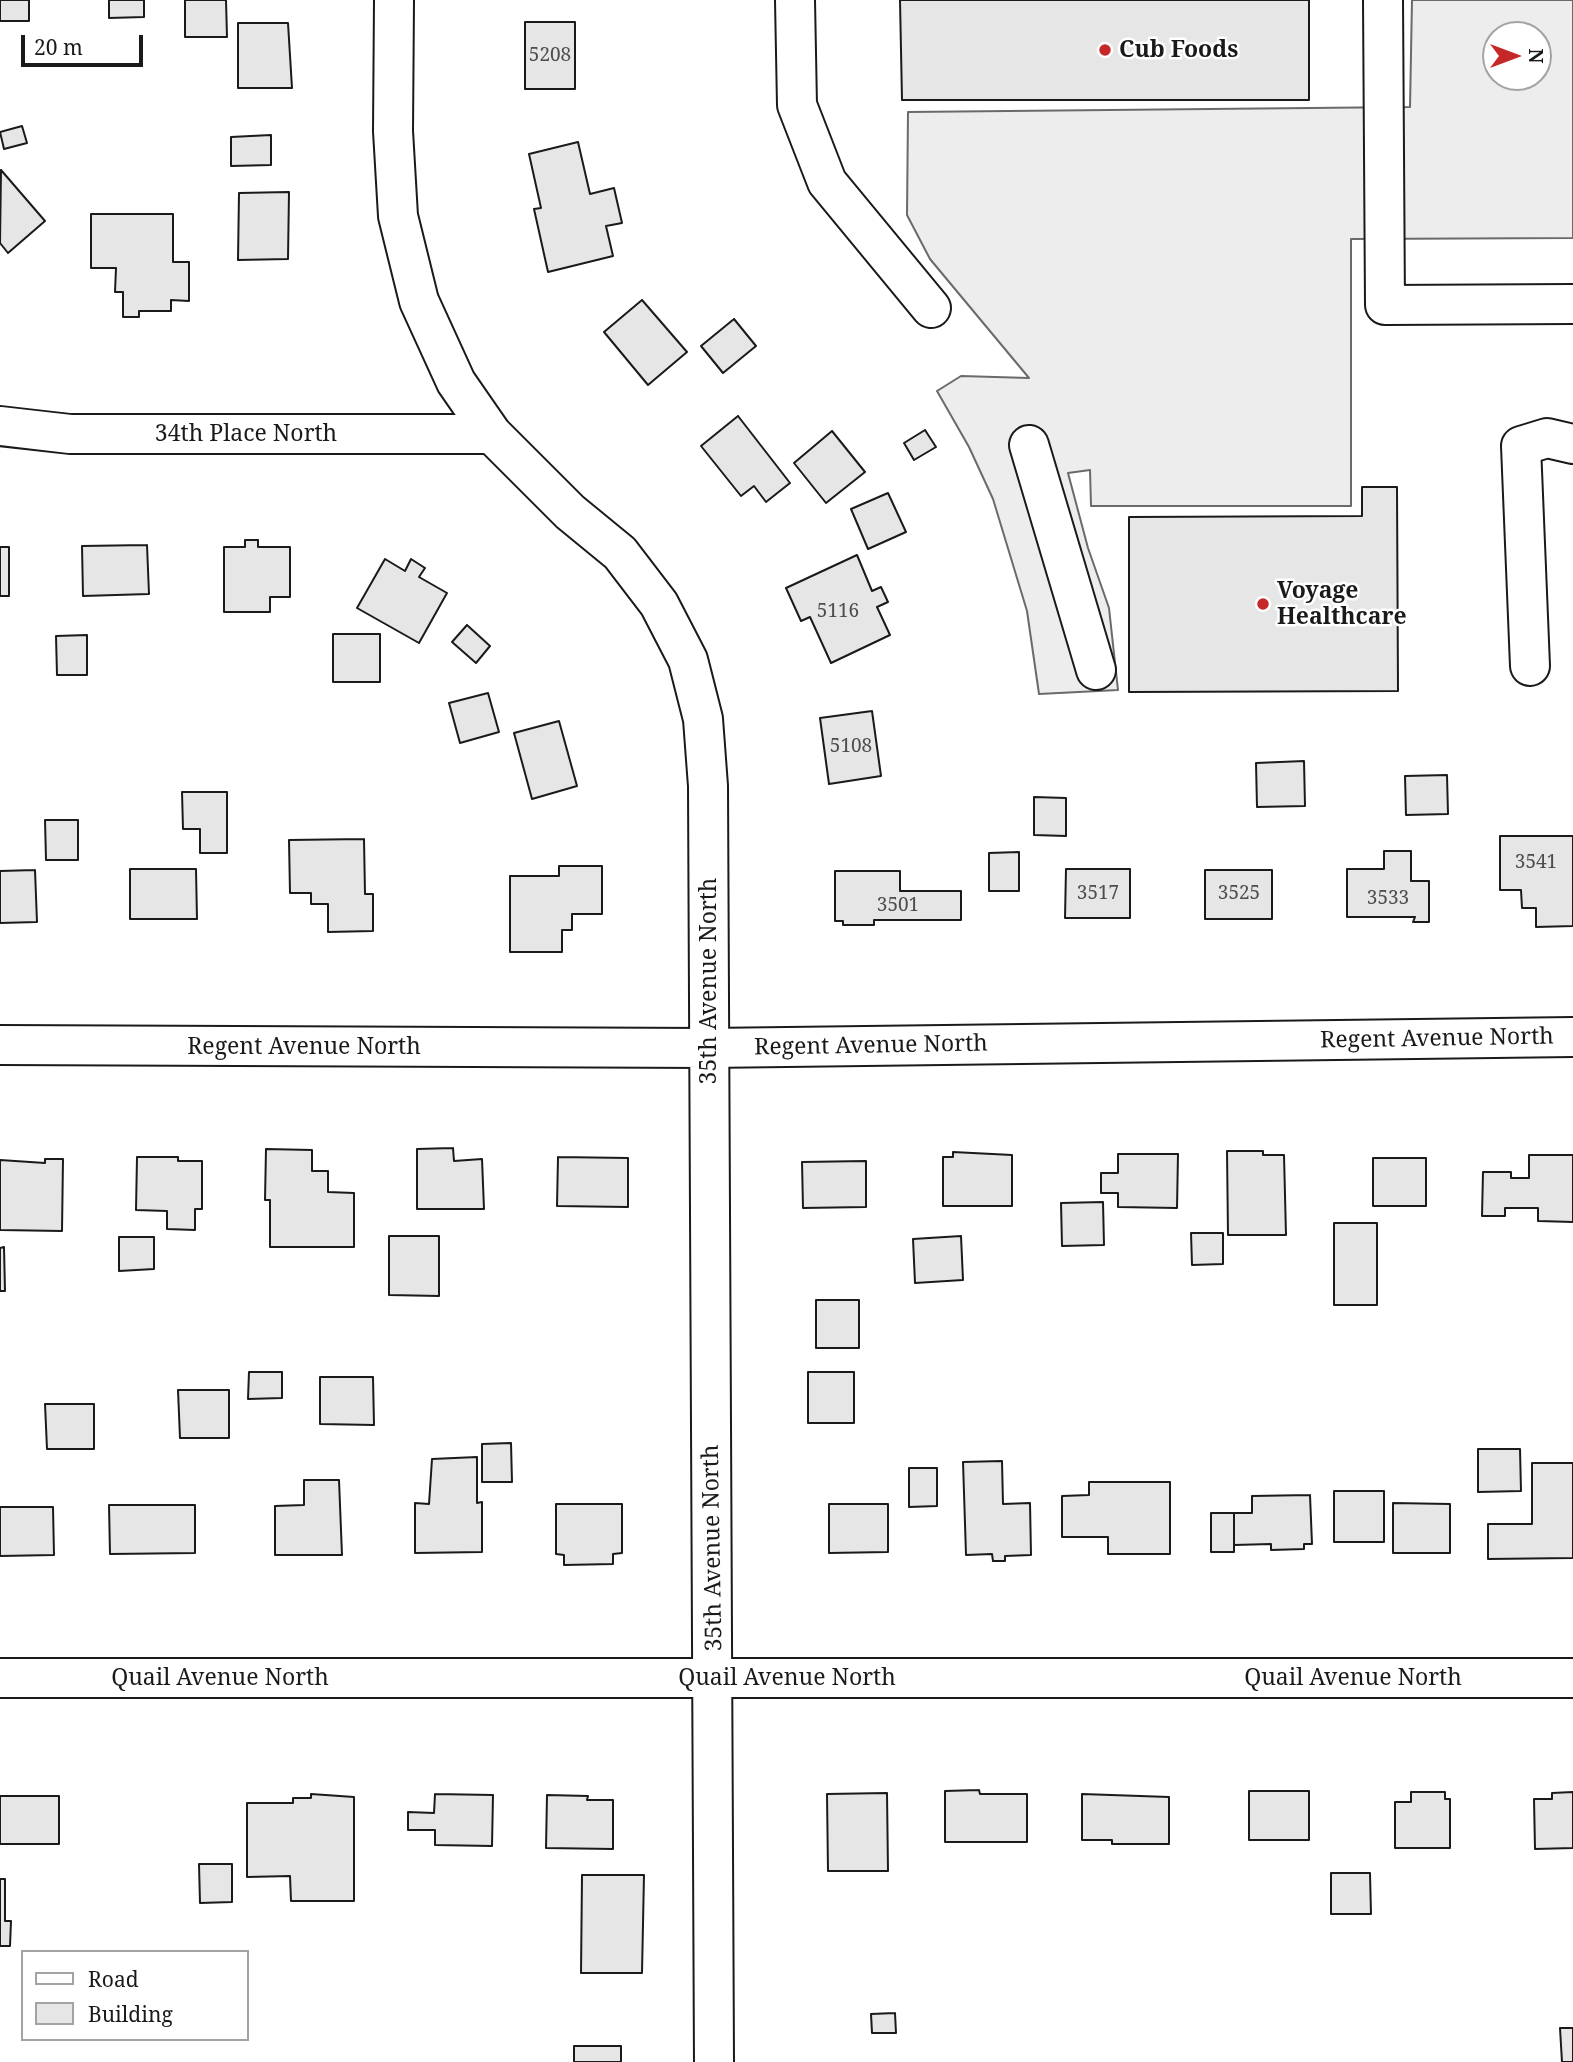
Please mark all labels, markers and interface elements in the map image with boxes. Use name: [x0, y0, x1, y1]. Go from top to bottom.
scale bar: [24, 21, 147, 65]
north arrow: [1482, 21, 1552, 91]
text: 20 m: [34, 33, 83, 61]
place label: Cub Foods: [1119, 36, 1238, 64]
marker: Cub Foods: [1097, 42, 1113, 58]
house number: 5208: [529, 45, 571, 67]
text: N: [1523, 49, 1549, 63]
street label: 34th Place North: [155, 420, 337, 448]
place label: Voyage Healthcare: [1277, 577, 1407, 631]
marker: Voyage Healthcare: [1255, 596, 1271, 612]
house number: 5116: [817, 601, 859, 623]
house number: 5108: [830, 736, 872, 758]
house number: 3541: [1515, 852, 1557, 874]
street label: 35th Avenue North: [695, 878, 723, 1084]
house number: 3517: [1077, 883, 1119, 905]
house number: 3525: [1218, 883, 1260, 905]
house number: 3533: [1367, 888, 1409, 910]
house number: 3501: [877, 895, 919, 917]
street label: Regent Avenue North: [1320, 1023, 1554, 1055]
street label: Regent Avenue North: [754, 1030, 988, 1062]
street label: Regent Avenue North: [187, 1033, 421, 1061]
street label: 35th Avenue North: [697, 1444, 729, 1652]
street label: Quail Avenue North: [111, 1664, 329, 1692]
street label: Quail Avenue North: [678, 1664, 896, 1692]
street label: Quail Avenue North: [1244, 1664, 1462, 1692]
legend: [21, 1950, 248, 2041]
text: Road: [88, 1965, 139, 1993]
text: Building: [88, 2000, 173, 2028]

